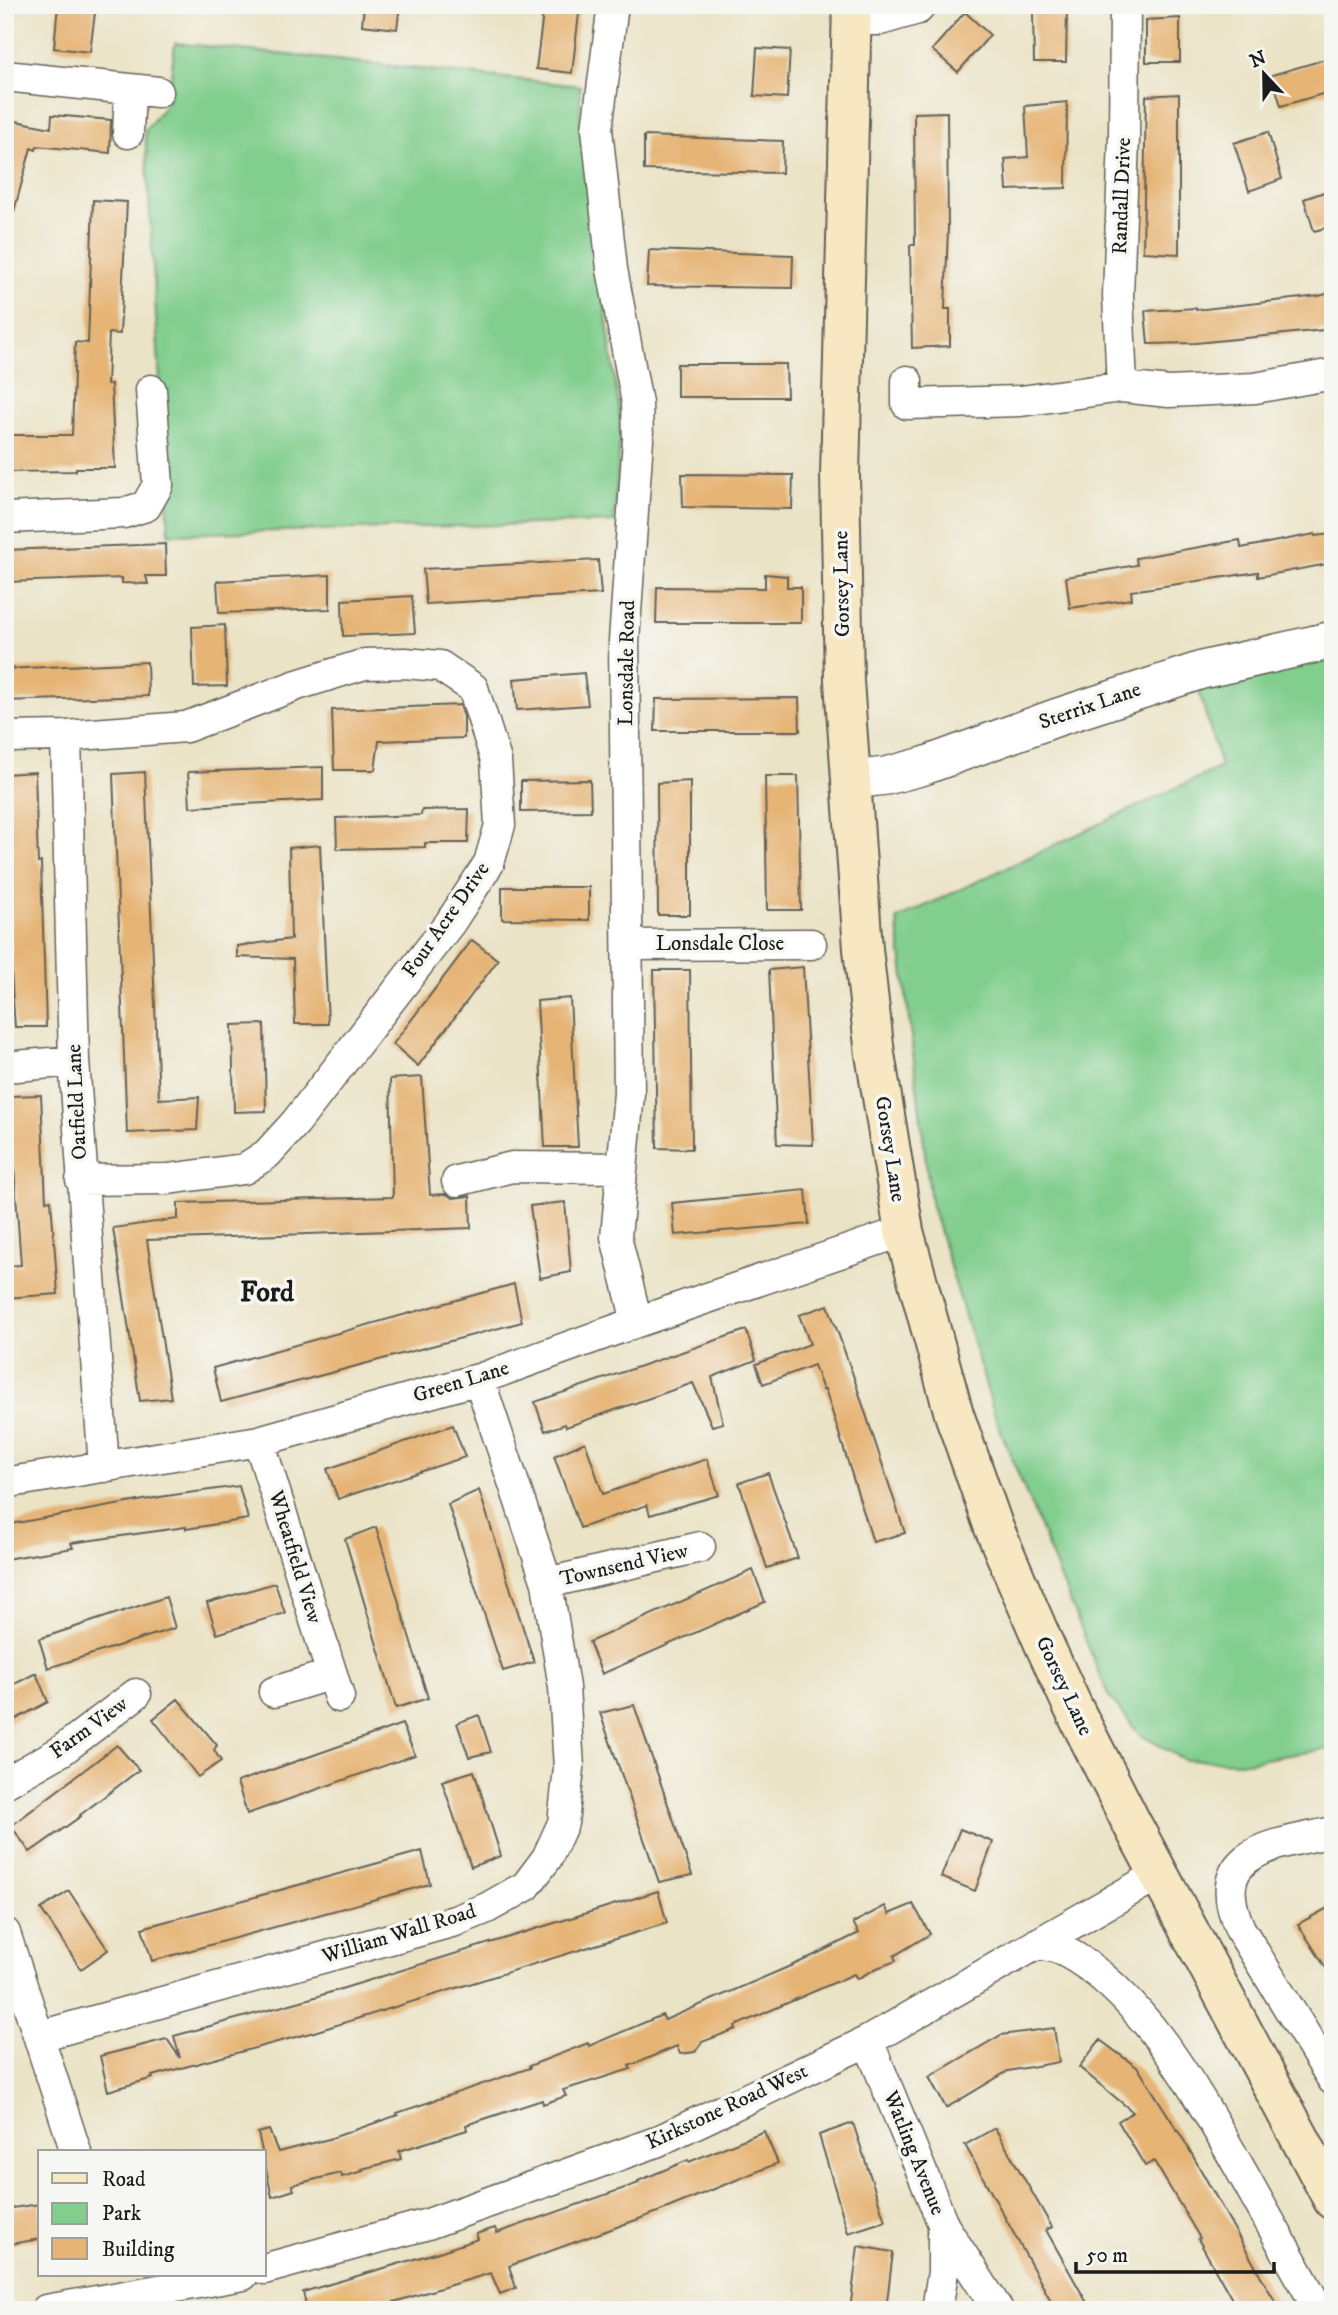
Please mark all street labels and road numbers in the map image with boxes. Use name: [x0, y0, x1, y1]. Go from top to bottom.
street label: Randall Drive: [1107, 137, 1137, 255]
street label: Gorsey Lane: [828, 530, 856, 637]
street label: Lonsdale Road: [613, 599, 641, 726]
street label: Sterrix Lane: [1036, 676, 1145, 736]
street label: Four Acre Drive: [397, 857, 496, 983]
street label: Lonsdale Close: [656, 931, 784, 957]
street label: Oatfield Lane: [61, 1043, 93, 1161]
street label: Gorsey Lane: [869, 1094, 911, 1204]
street label: Green Lane: [410, 1355, 512, 1409]
street label: Wheatfield View: [262, 1486, 328, 1627]
street label: Townsend View: [558, 1538, 691, 1592]
street label: Gorsey Lane: [1030, 1632, 1098, 1740]
street label: Farm View: [45, 1691, 133, 1765]
street label: William Wall Road: [318, 1898, 479, 1970]
street label: Kirkstone Road West: [642, 2058, 812, 2156]
street label: Watling Avenue: [877, 2086, 951, 2219]

